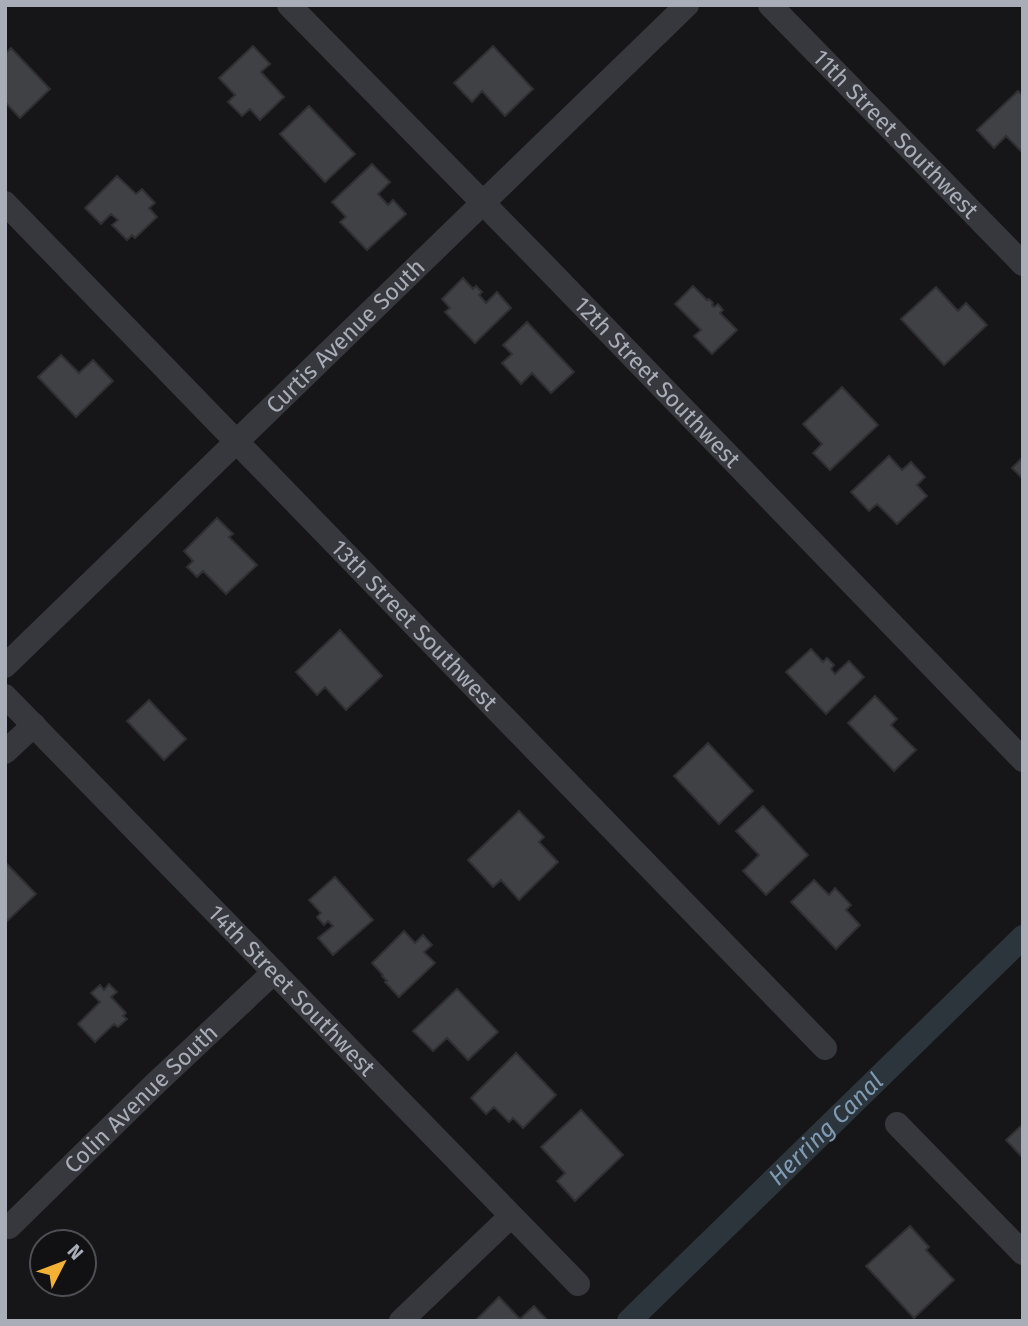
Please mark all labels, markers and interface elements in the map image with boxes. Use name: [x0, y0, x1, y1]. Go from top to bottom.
street label: 11th Street Southwest: [807, 43, 985, 225]
street label: Curtis Avenue South: [260, 253, 431, 419]
street label: 12th Street Southwest: [568, 291, 747, 474]
street label: 13th Street Southwest: [325, 534, 504, 717]
street label: 14th Street Southwest: [202, 899, 382, 1082]
street label: Colin Avenue South: [58, 1018, 223, 1179]
water label: Herring Canal: [763, 1067, 889, 1191]
north arrow: [28, 1228, 98, 1298]
text: N: [62, 1240, 88, 1264]

